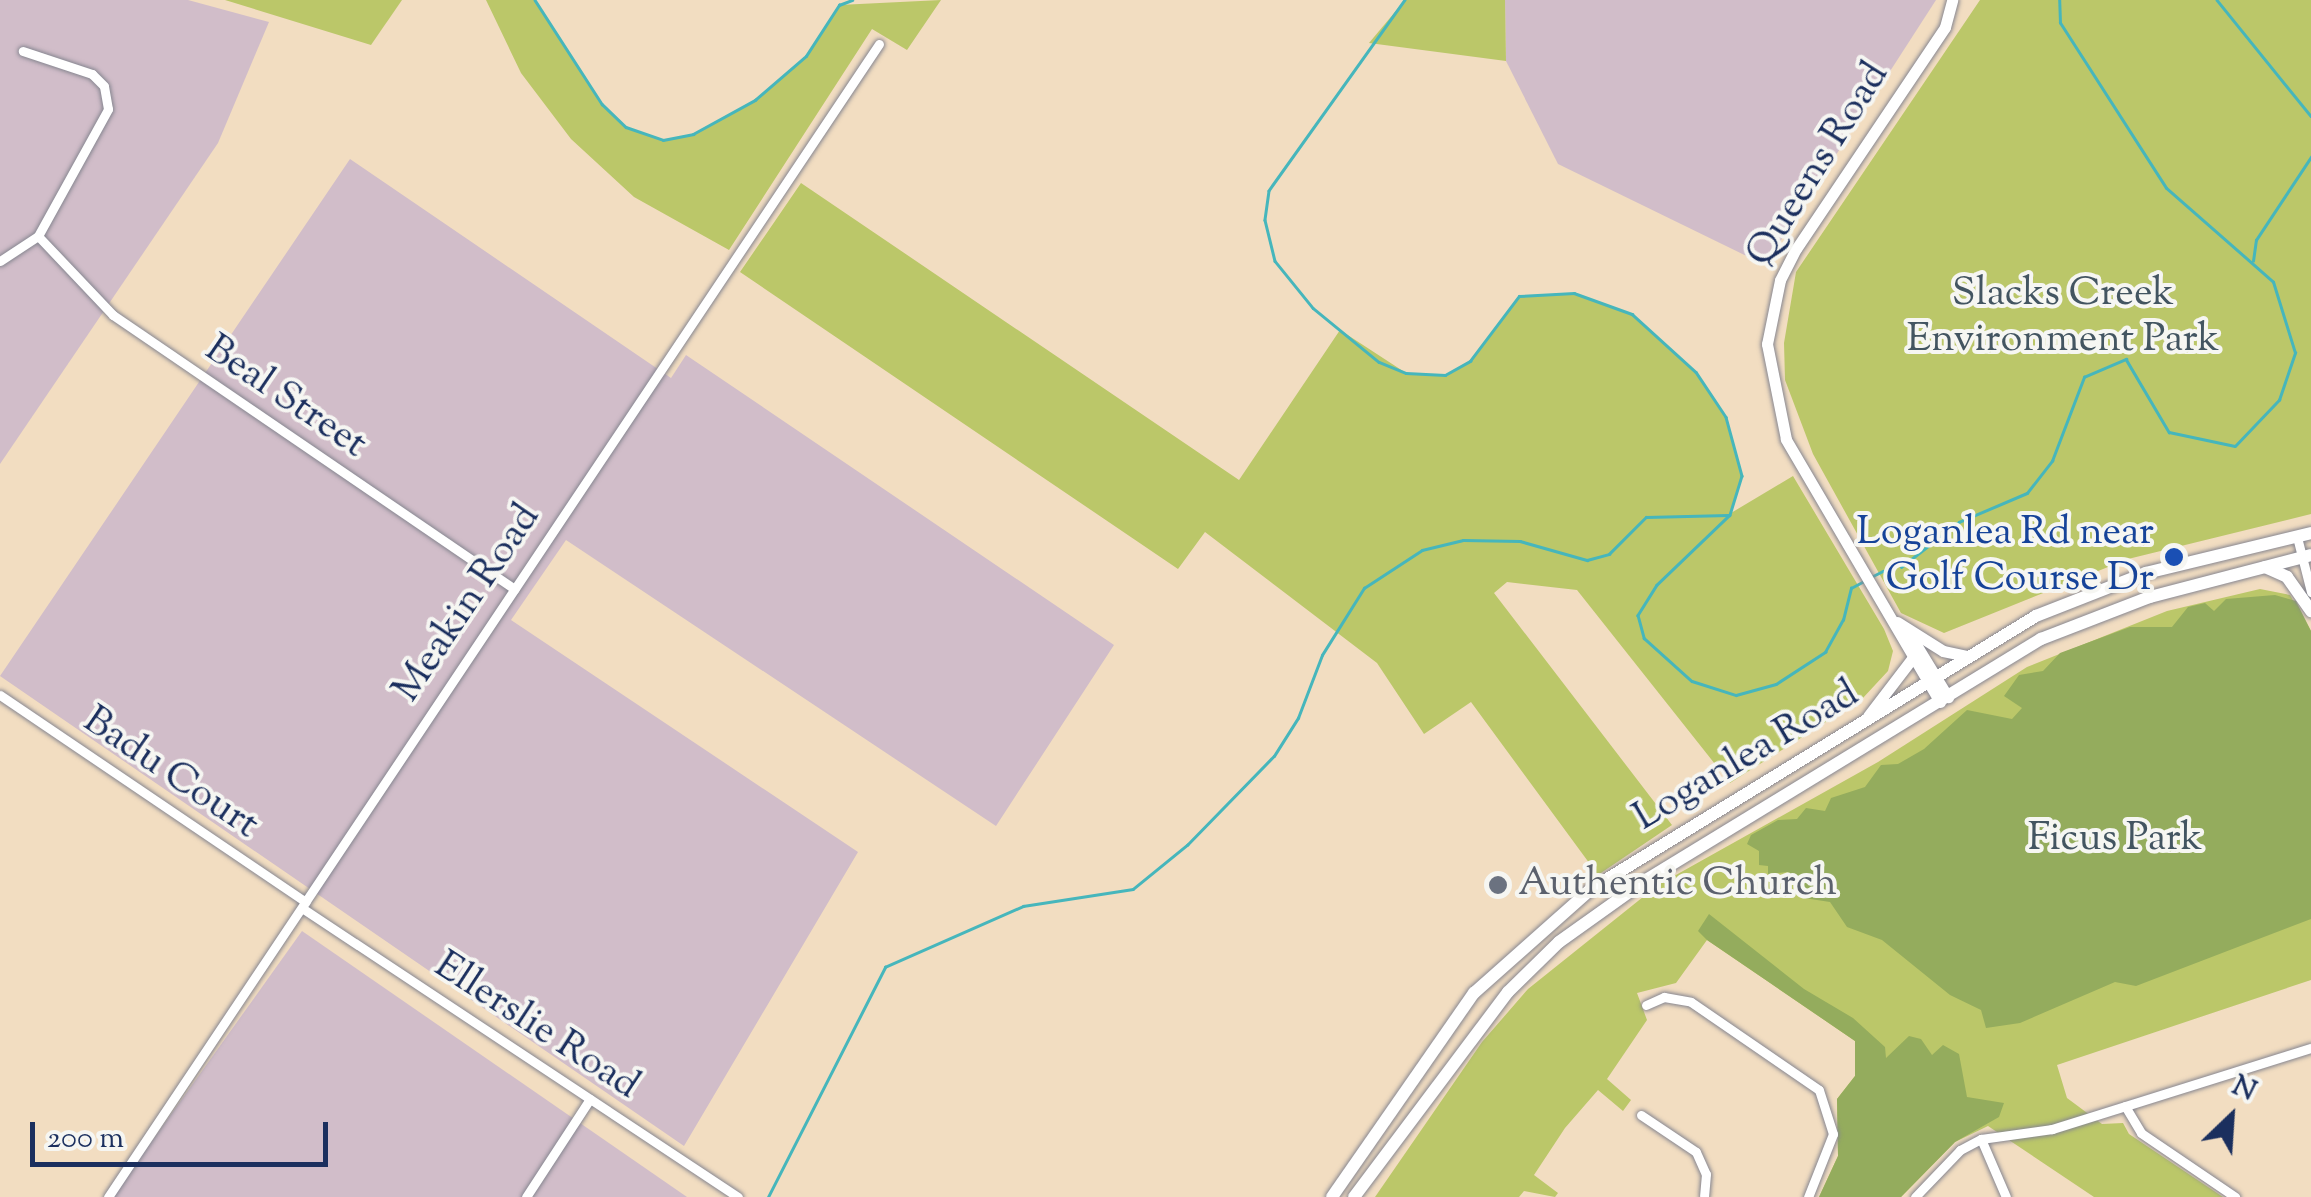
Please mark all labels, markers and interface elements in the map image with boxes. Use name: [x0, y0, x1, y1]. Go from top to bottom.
street label: Queens Road: [1737, 54, 1901, 276]
park label: Slacks Creek Environment Park: [1907, 271, 2219, 365]
street label: Beal Street: [195, 326, 375, 470]
street label: Meakin Road: [384, 496, 552, 712]
place label: Loganlea Rd near Golf Course Dr: [1857, 510, 2154, 604]
marker: Loganlea Rd near Golf Course Dr: [2163, 546, 2185, 568]
street label: Loganlea Road: [1626, 671, 1868, 843]
street label: Badu Court: [73, 698, 267, 850]
park label: Ficus Park: [2028, 816, 2202, 864]
place label: Authentic Church: [1518, 861, 1837, 909]
marker: Authentic Church: [1487, 874, 1509, 896]
street label: Ellerslie Road: [424, 943, 648, 1111]
north arrow: [2181, 1067, 2281, 1167]
text: N: [2225, 1067, 2262, 1113]
scale bar: [35, 1102, 332, 1164]
text: 200 m: [47, 1118, 124, 1161]

